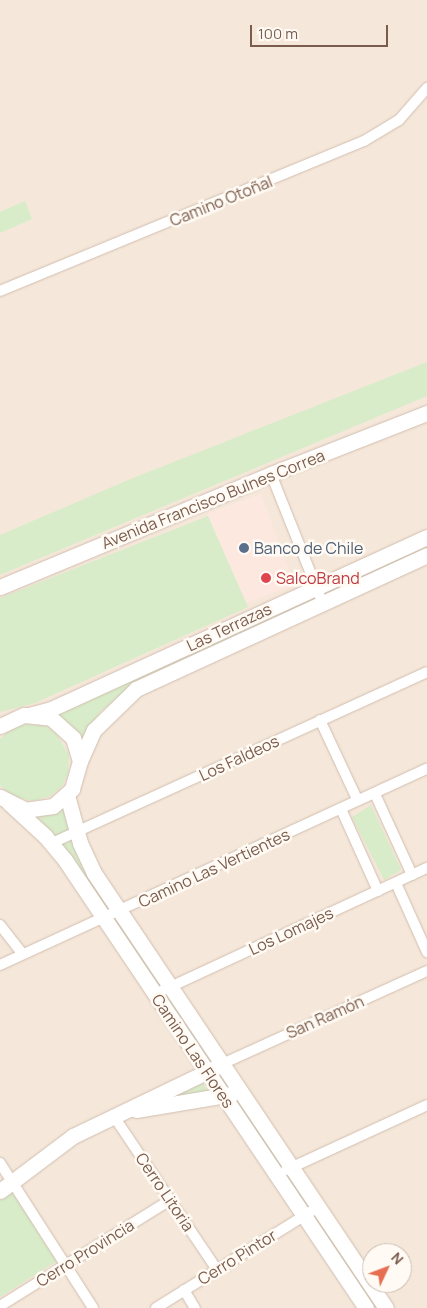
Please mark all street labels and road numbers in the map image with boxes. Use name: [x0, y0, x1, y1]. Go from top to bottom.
street label: Camino Otoñal: [167, 172, 275, 230]
street label: Avenida Francisco Bulnes Correa: [99, 445, 327, 553]
street label: Las Terrazas: [183, 599, 275, 655]
street label: Los Faldeos: [196, 731, 282, 785]
street label: Camino Las Vertientes: [135, 824, 293, 912]
street label: Los Lomajes: [246, 903, 336, 959]
street label: Camino Las Flores: [148, 990, 238, 1112]
street label: San Ramón: [283, 991, 367, 1043]
street label: Cerro Litoria: [132, 1149, 198, 1235]
street label: Cerro Provincia: [33, 1215, 137, 1291]
street label: Cerro Pintor: [194, 1225, 280, 1289]

